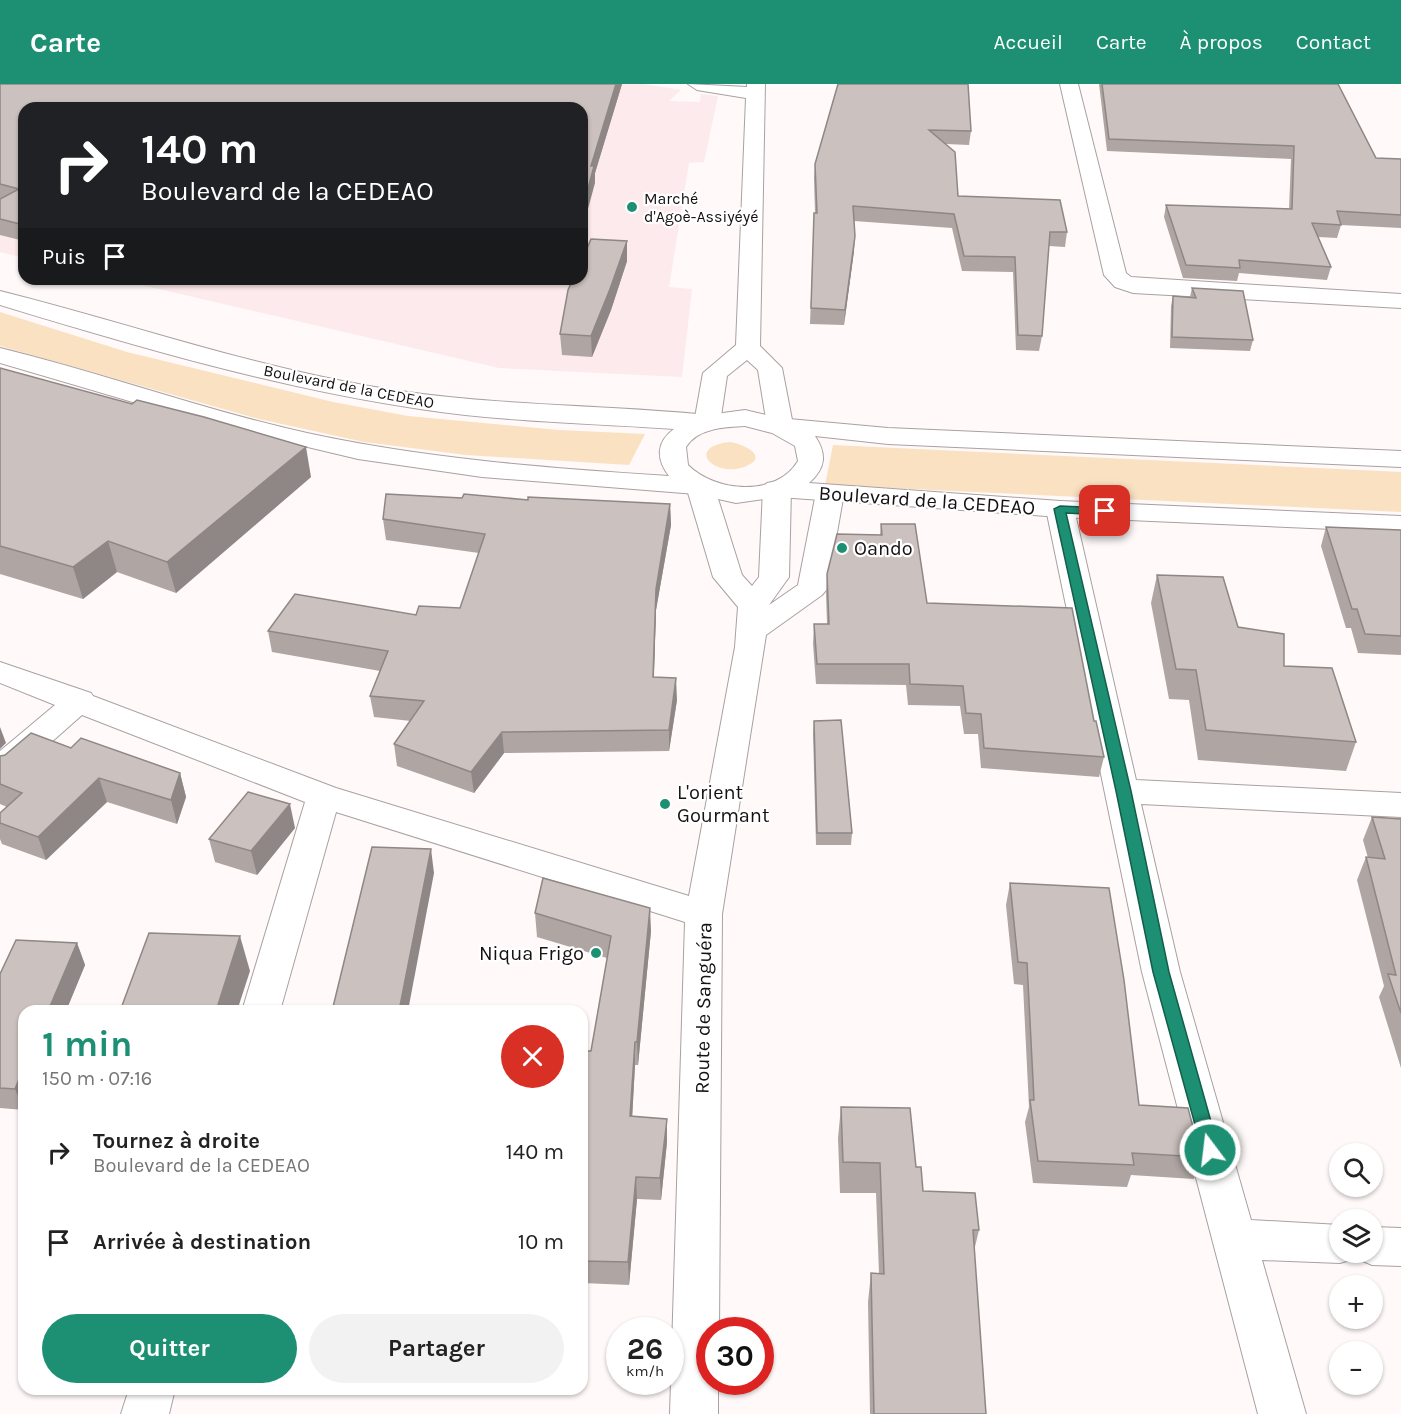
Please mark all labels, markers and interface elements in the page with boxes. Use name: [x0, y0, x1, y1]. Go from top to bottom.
text: Carte: [30, 26, 101, 59]
text: Accueil: [994, 30, 1063, 54]
text: Carte: [1096, 30, 1147, 54]
text: À propos: [1180, 30, 1263, 54]
text: Contact: [1296, 30, 1371, 54]
text: 140 m: [141, 124, 258, 174]
icon: right: [42, 126, 120, 204]
text: Boulevard de la CEDEAO: [141, 175, 434, 207]
place label: Marché d'Agoè-Assiyéyé: [644, 189, 759, 226]
marker: Marché d'Agoè-Assiyéyé: [625, 200, 639, 214]
icon: arrive: [98, 240, 131, 273]
text: Puis: [42, 244, 86, 270]
street label: Boulevard de la CEDEAO: [262, 361, 436, 412]
street label: Boulevard de la CEDEAO: [818, 481, 1036, 520]
pin: [1079, 485, 1130, 536]
icon: arrive: [1088, 494, 1121, 527]
place label: Oando: [854, 537, 913, 560]
marker: Oando: [835, 541, 849, 555]
place label: L'orient Gourmant: [677, 781, 770, 827]
marker: L'orient Gourmant: [658, 797, 672, 811]
street label: Route de Sanguéra: [691, 922, 716, 1094]
place label: Niqua Frigo: [479, 942, 584, 965]
marker: Niqua Frigo: [589, 946, 603, 960]
text: 1 min: [42, 1023, 132, 1065]
button: close: [501, 1025, 564, 1088]
text: 150 m · 07:16: [42, 1067, 152, 1090]
position arrow: [1178, 1118, 1242, 1182]
text: Tournez à droite: [93, 1128, 260, 1154]
icon: right: [42, 1136, 75, 1169]
text: 140 m: [506, 1139, 564, 1165]
map controls: [1329, 1143, 1383, 1395]
button: search: [1329, 1143, 1383, 1197]
text: Boulevard de la CEDEAO: [93, 1154, 310, 1177]
button: layers: [1329, 1209, 1383, 1263]
icon: arrive: [42, 1226, 75, 1259]
text: Arrivée à destination: [93, 1229, 311, 1255]
text: 10 m: [518, 1229, 564, 1255]
button: +: [1329, 1275, 1383, 1329]
button: Quitter: [42, 1314, 297, 1383]
button: Partager: [309, 1314, 564, 1383]
speed limit sign: 30: [696, 1317, 774, 1395]
text: 26: [627, 1331, 663, 1367]
button: −: [1329, 1341, 1383, 1395]
text: km/h: [626, 1362, 664, 1380]

